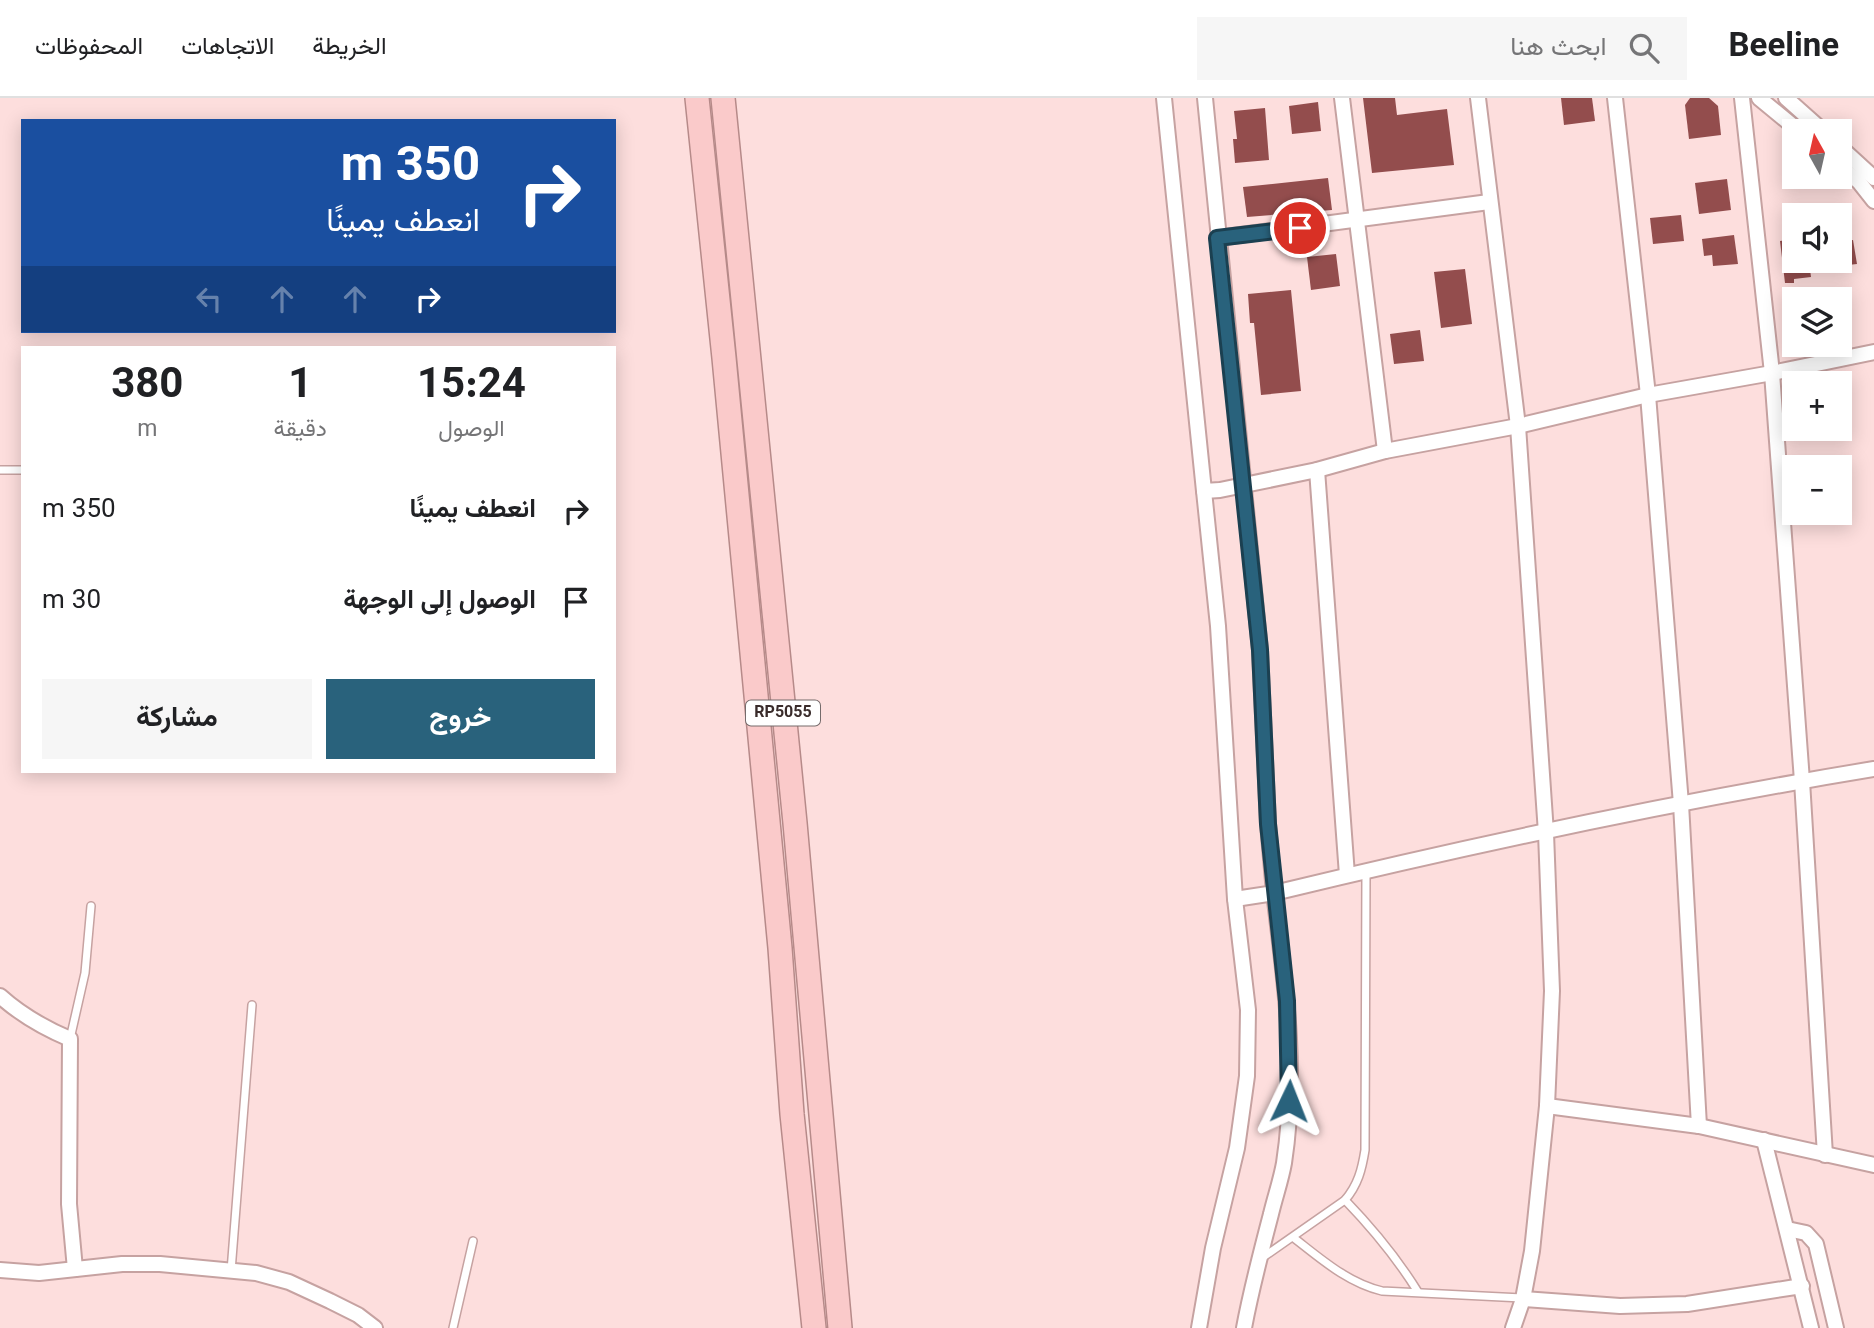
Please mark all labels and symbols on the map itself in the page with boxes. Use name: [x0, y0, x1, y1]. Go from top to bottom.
north arrow: [1782, 119, 1852, 189]
pin: [1270, 198, 1330, 258]
road number: RP5055: [746, 700, 820, 726]
position arrow: [1252, 1064, 1326, 1138]

